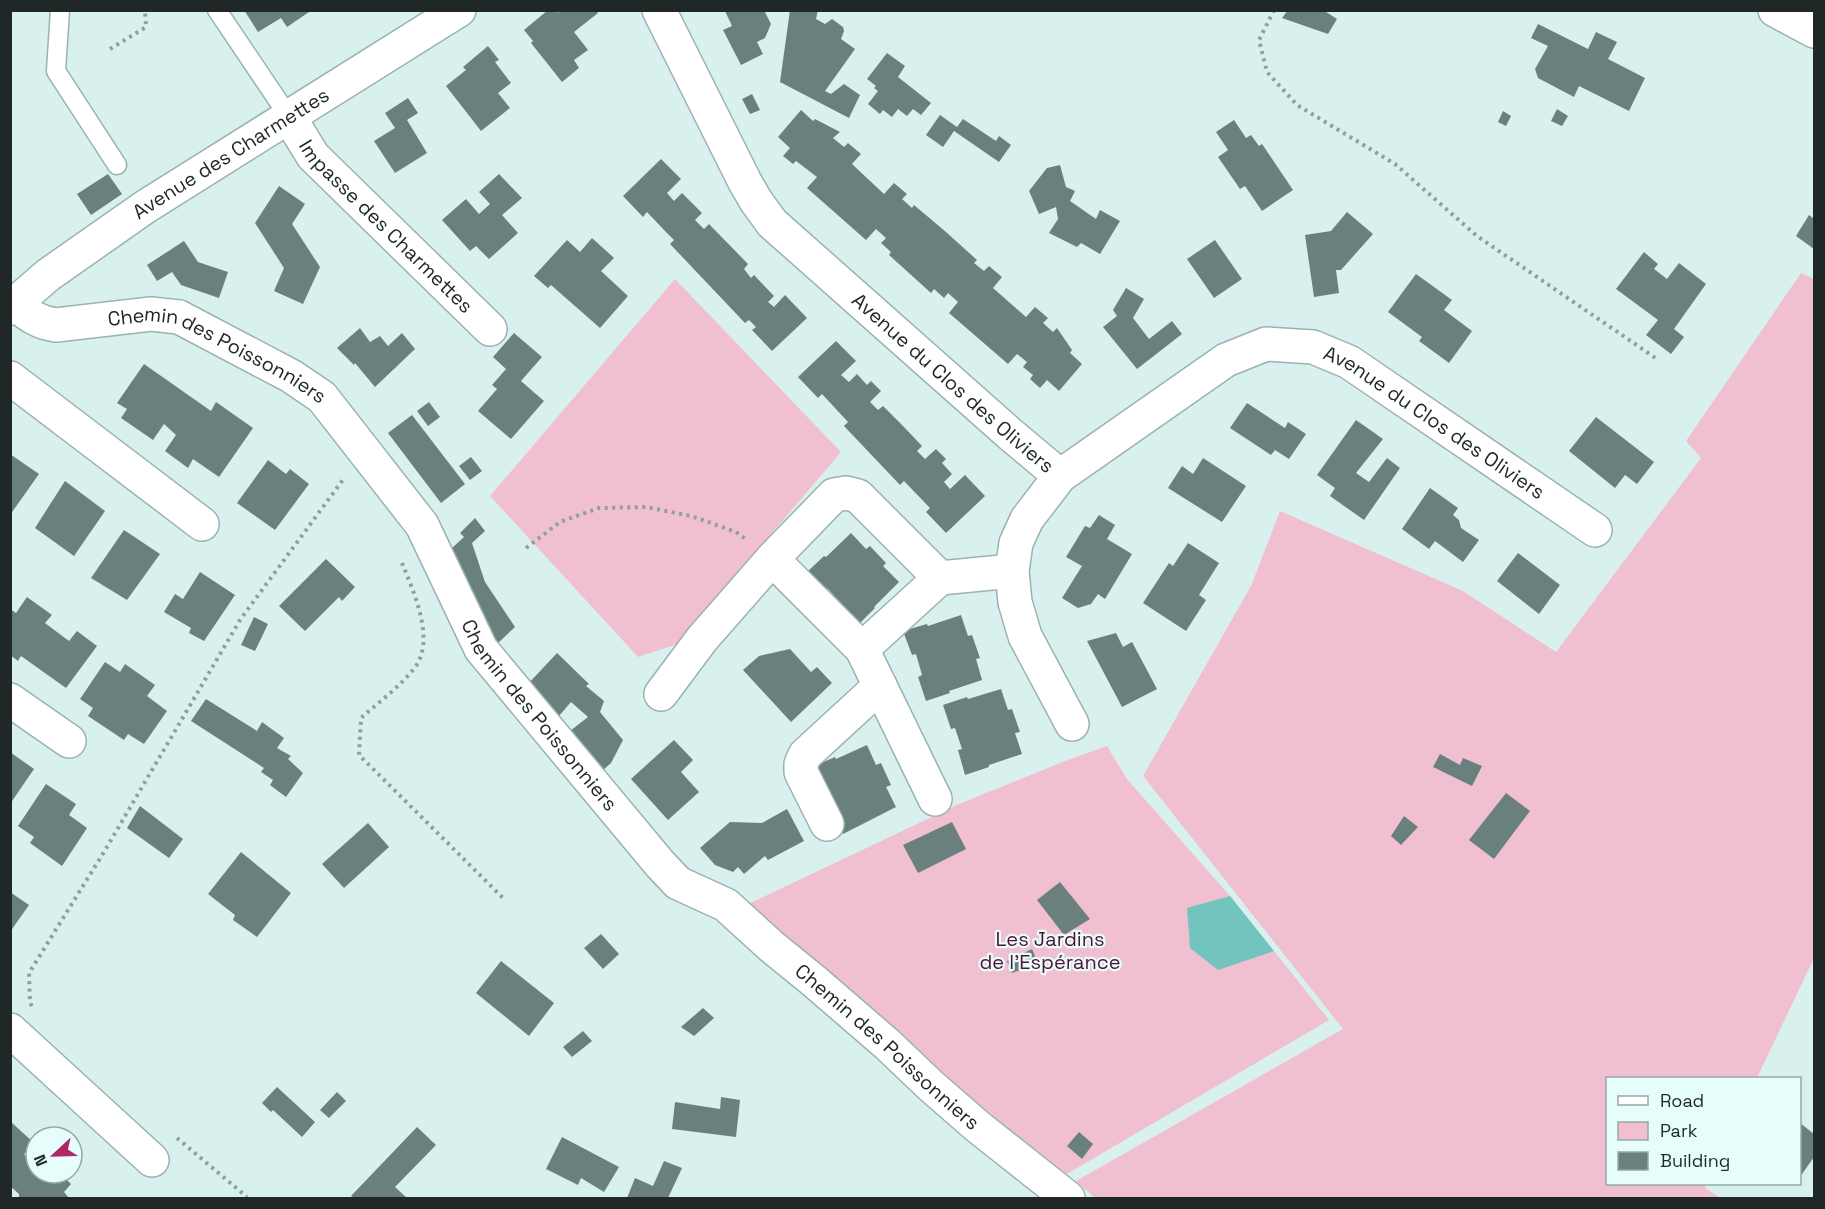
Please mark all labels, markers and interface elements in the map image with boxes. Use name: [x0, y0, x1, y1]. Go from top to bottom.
street label: Avenue des Charmettes: [127, 82, 334, 225]
street label: Impasse des Charmettes: [293, 135, 479, 319]
street label: Avenue du Clos des Oliviers: [846, 287, 1060, 479]
street label: Chemin des Poissonniers: [106, 300, 331, 409]
street label: Avenue du Clos des Oliviers: [1320, 340, 1550, 505]
street label: Chemin des Poissonniers: [456, 615, 623, 816]
park label: Les Jardins de l'Espérance: [979, 926, 1121, 975]
street label: Chemin des Poissonniers: [790, 958, 985, 1136]
legend: [1606, 1077, 1801, 1185]
text: Road: [1660, 1089, 1704, 1112]
text: Park: [1660, 1119, 1698, 1142]
north arrow: [24, 1125, 84, 1185]
text: Building: [1660, 1149, 1730, 1172]
text: N: [29, 1152, 52, 1169]

